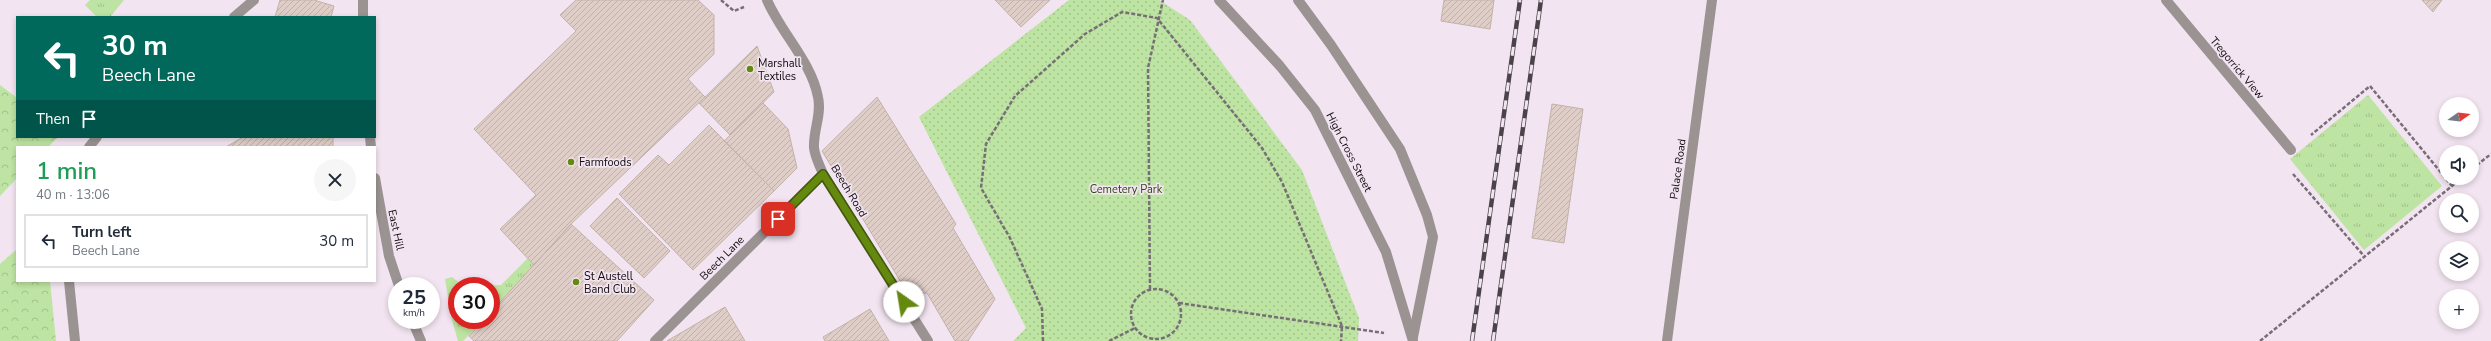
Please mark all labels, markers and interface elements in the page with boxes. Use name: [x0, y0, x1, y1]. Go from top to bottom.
text: 30 m: [102, 27, 168, 65]
icon: left: [36, 32, 88, 84]
street label: Tregorrick View: [2206, 34, 2268, 102]
place label: Marshall Textiles: [758, 56, 802, 84]
text: Beech Lane: [102, 63, 196, 87]
marker: Marshall Textiles: [745, 64, 755, 74]
north arrow: [2439, 97, 2479, 137]
map controls: [2439, 97, 2479, 329]
icon: arrive: [78, 108, 100, 130]
text: Then: [36, 109, 70, 129]
street label: High Cross Street: [1323, 110, 1376, 194]
street label: Palace Road: [1666, 138, 1690, 200]
button: sound: [2439, 145, 2479, 185]
text: 1 min: [36, 155, 97, 187]
place label: Farmfoods: [579, 155, 631, 170]
marker: Farmfoods: [566, 157, 576, 167]
button: close: [314, 159, 356, 201]
street label: Beech Road: [827, 162, 871, 220]
park label: Cemetery Park: [1090, 182, 1163, 197]
text: 40 m · 13:06: [36, 186, 110, 204]
button: search: [2439, 193, 2479, 233]
pin: [761, 202, 795, 236]
street label: East Hill: [384, 208, 408, 253]
icon: arrive: [767, 208, 789, 230]
text: Turn left: [72, 222, 131, 242]
icon: left: [38, 230, 60, 252]
text: 30 m: [319, 231, 354, 251]
street label: Beech Lane: [696, 232, 748, 284]
button: layers: [2439, 241, 2479, 281]
text: Beech Lane: [72, 242, 140, 260]
place label: St Austell Band Club: [584, 269, 636, 297]
speed limit sign: 30: [448, 277, 500, 329]
marker: St Austell Band Club: [571, 277, 581, 287]
position arrow: [883, 281, 925, 323]
text: 25: [402, 284, 426, 311]
button: +: [2439, 289, 2479, 329]
text: km/h: [403, 306, 425, 320]

